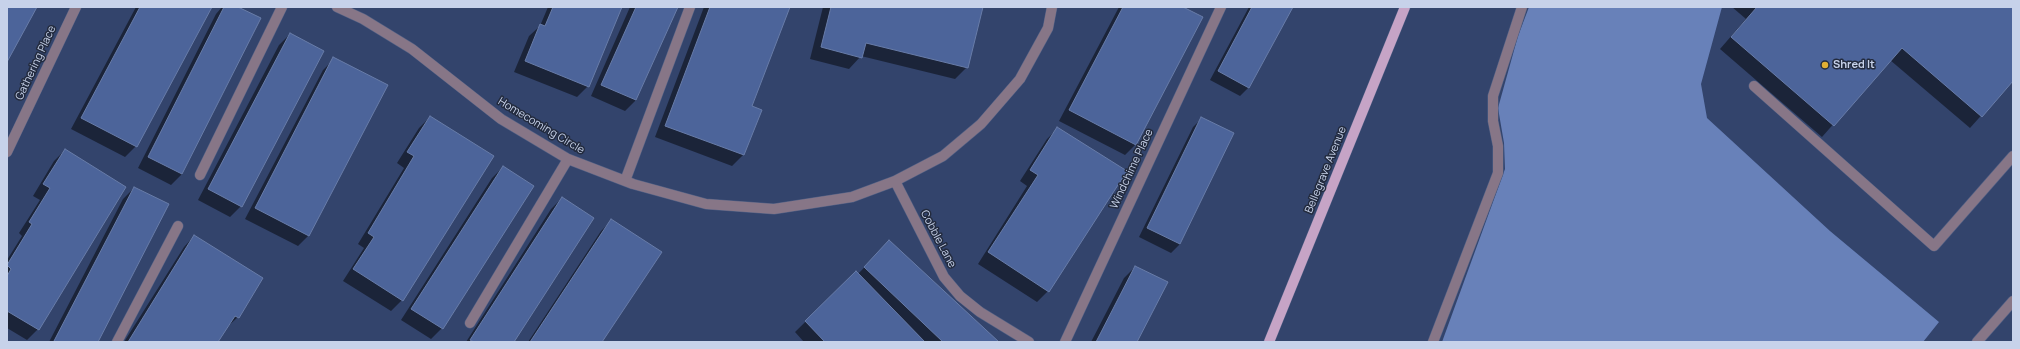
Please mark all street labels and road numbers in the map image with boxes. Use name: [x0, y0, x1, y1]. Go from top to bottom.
street label: Gathering Place: [13, 24, 59, 102]
street label: Homecoming Circle: [495, 95, 587, 157]
street label: Bellegrave Avenue: [1303, 125, 1349, 215]
street label: Windchime Place: [1108, 127, 1156, 211]
street label: Cobble Lane: [917, 208, 959, 270]

